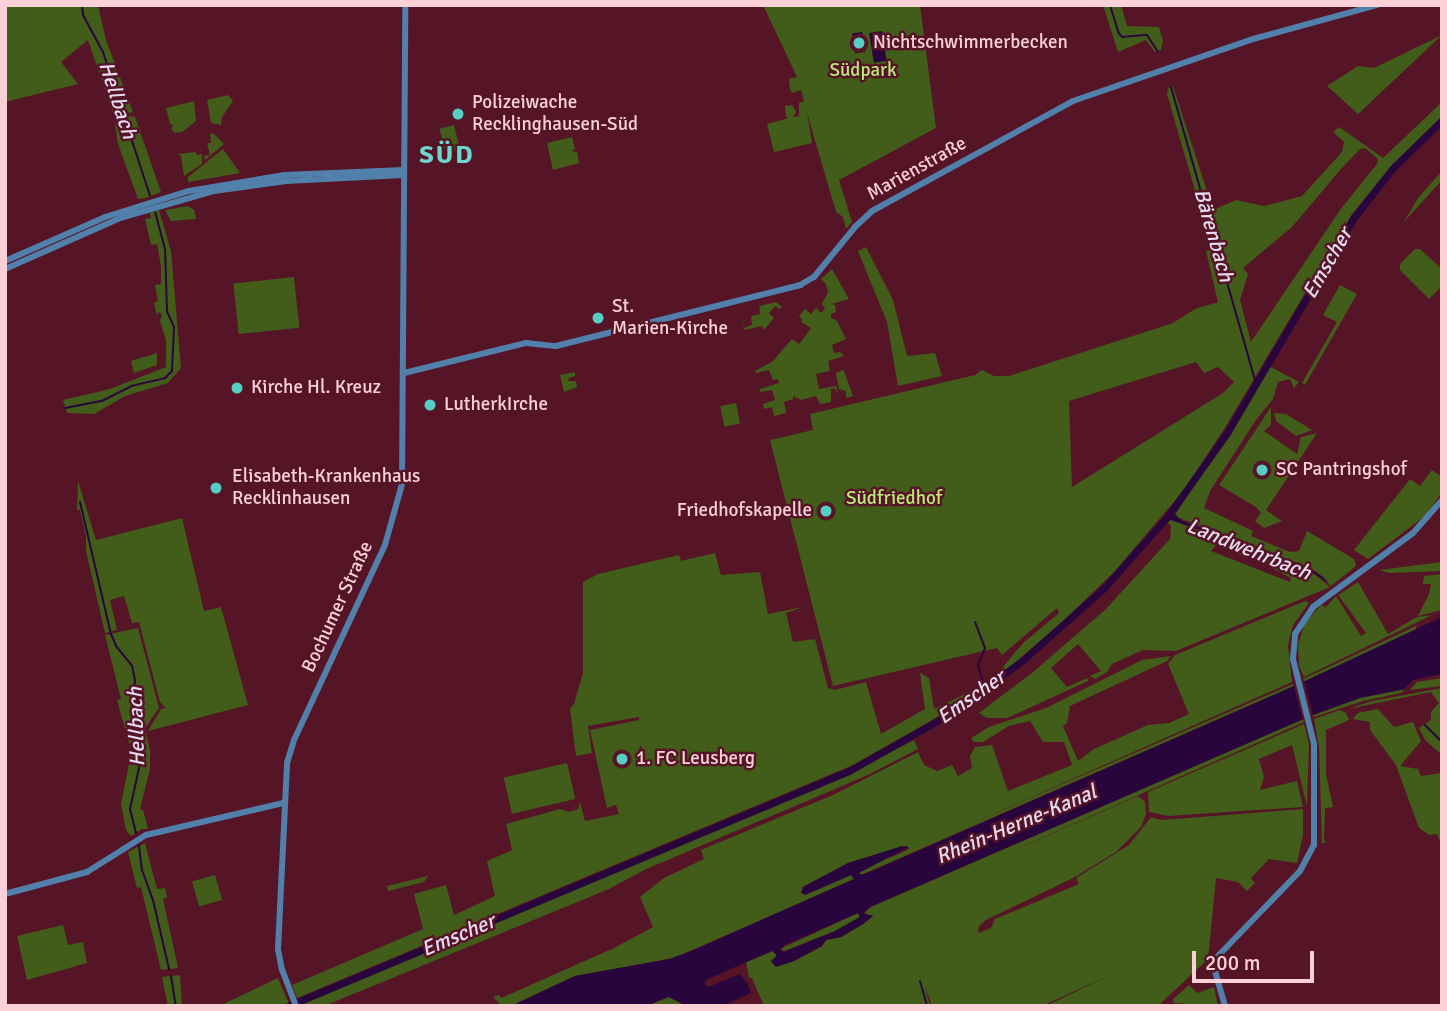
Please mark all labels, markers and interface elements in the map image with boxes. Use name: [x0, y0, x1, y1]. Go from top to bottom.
place label: Nichtschwimmerbecken: [873, 32, 1068, 54]
marker: Nichtschwimmerbecken: [851, 35, 867, 51]
water label: Hellbach: [94, 58, 142, 142]
park label: Südpark: [829, 60, 897, 82]
place label: Polizeiwache Recklinghausen-Süd: [472, 92, 638, 136]
marker: Polizeiwache Recklinghausen-Süd: [450, 106, 466, 122]
street label: Marienstraße: [863, 132, 971, 206]
district label: SÜD: [420, 140, 474, 172]
water label: Bärenbach: [1189, 186, 1239, 284]
water label: Emscher: [1297, 223, 1357, 303]
place label: St. Marien-Kirche: [612, 296, 728, 340]
marker: St. Marien-Kirche: [590, 310, 606, 326]
place label: Kirche Hl. Kreuz: [251, 377, 381, 399]
marker: Kirche Hl. Kreuz: [229, 380, 245, 396]
place label: LutherkIrche: [444, 394, 548, 416]
marker: LutherkIrche: [422, 397, 438, 413]
place label: SC Pantringshof: [1276, 459, 1407, 481]
marker: SC Pantringshof: [1254, 462, 1270, 478]
place label: Elisabeth-Krankenhaus Recklinhausen: [232, 466, 420, 510]
marker: Elisabeth-Krankenhaus Recklinhausen: [206, 478, 226, 498]
park label: Südfriedhof: [846, 488, 942, 510]
place label: Friedhofskapelle: [677, 500, 812, 522]
marker: Friedhofskapelle: [818, 503, 834, 519]
water label: Landwehrbach: [1183, 513, 1315, 585]
street label: Bochumer Straße: [298, 538, 378, 676]
water label: Emscher: [932, 664, 1010, 730]
water label: Hellbach: [122, 687, 150, 767]
place label: 1. FC Leusberg: [636, 748, 755, 770]
marker: 1. FC Leusberg: [614, 751, 630, 767]
water label: Rhein-Herne-Kanal: [932, 779, 1100, 869]
water label: Emscher: [417, 908, 499, 962]
scale bar: [1195, 937, 1318, 981]
text: 200 m: [1205, 950, 1260, 976]

